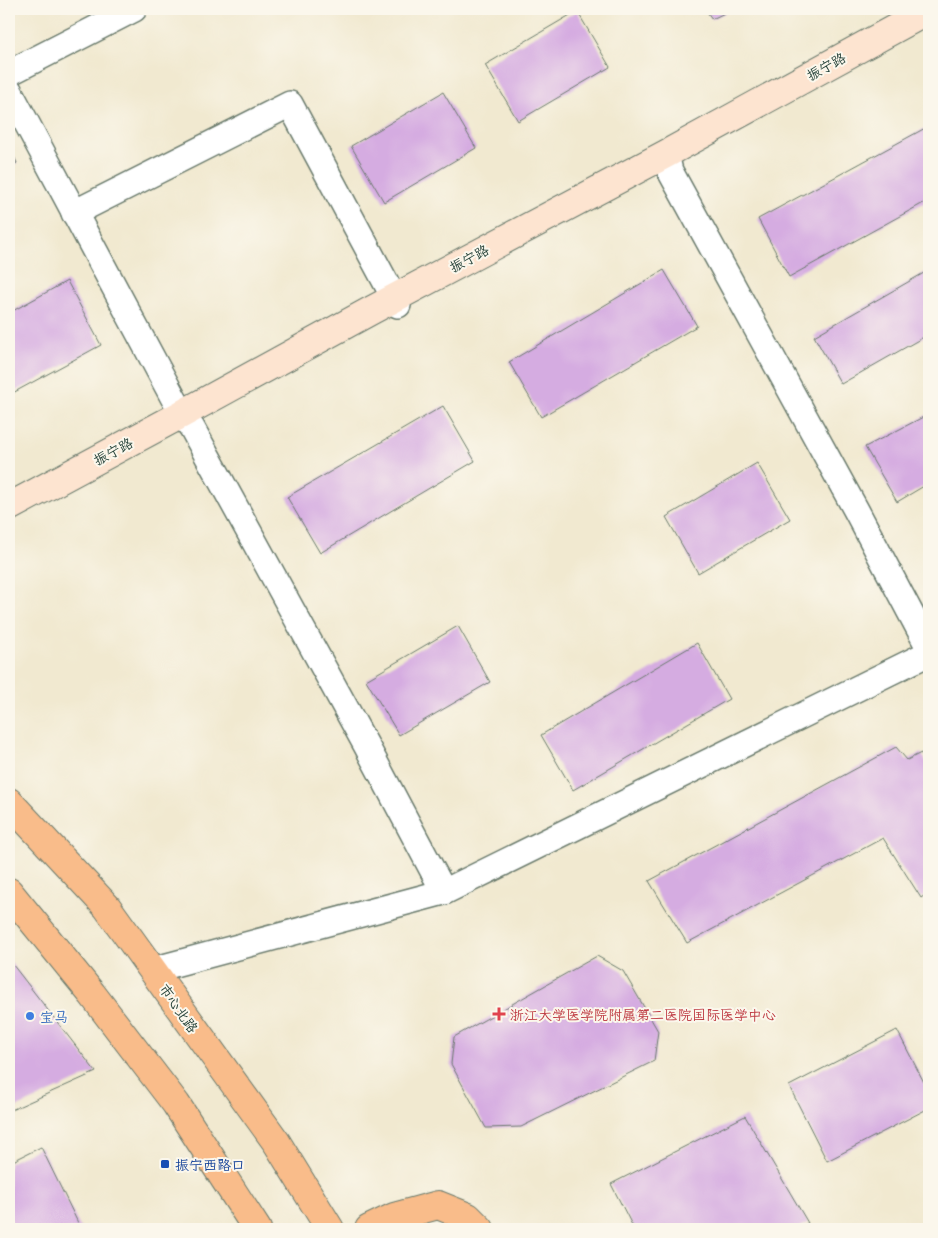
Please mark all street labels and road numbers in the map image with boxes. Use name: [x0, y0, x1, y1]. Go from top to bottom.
street label: 振宁路: [803, 47, 849, 85]
street label: 振宁路: [446, 239, 492, 277]
street label: 振宁路: [90, 432, 136, 470]
street label: 市心北路: [154, 979, 204, 1037]

